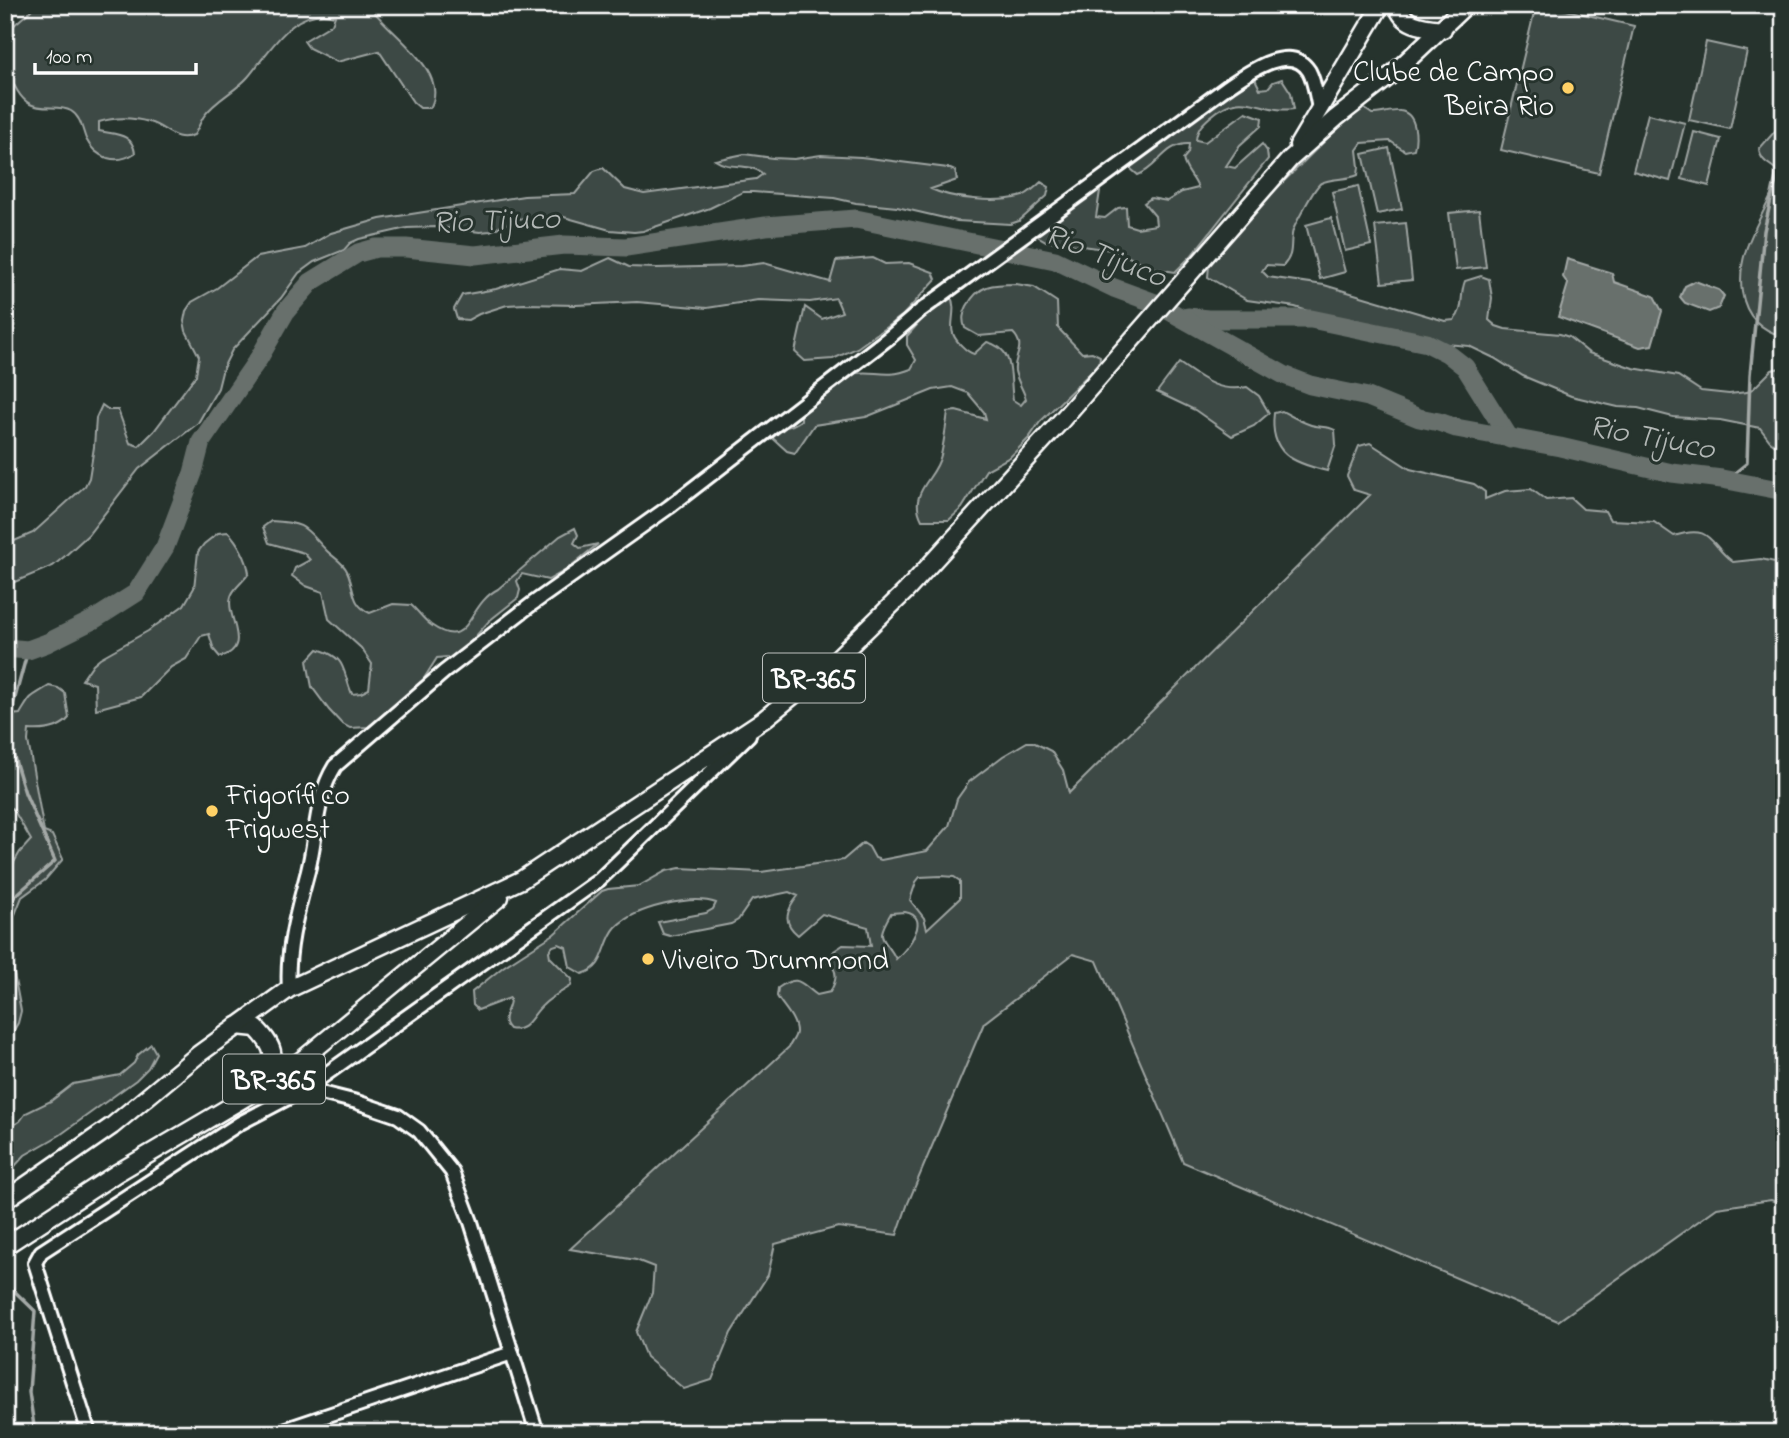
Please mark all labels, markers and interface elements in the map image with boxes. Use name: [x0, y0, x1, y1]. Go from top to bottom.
scale bar: [35, 32, 196, 76]
text: 100 m: [46, 43, 92, 73]
place label: Clube de Campo Beira Rio: [1353, 52, 1554, 130]
marker: Clube de Campo Beira Rio: [1560, 80, 1576, 96]
water label: Rio Tijuco: [432, 197, 562, 248]
water label: Rio Tijuco: [1037, 212, 1174, 303]
water label: Rio Tijuco: [1584, 404, 1720, 475]
road number: BR-365: [763, 654, 865, 702]
place label: Frigorífico Frigwest: [225, 775, 350, 853]
marker: Frigorífico Frigwest: [204, 803, 220, 819]
place label: Viveiro Drummond: [661, 940, 889, 984]
marker: Viveiro Drummond: [640, 951, 656, 967]
road number: BR-365: [223, 1054, 325, 1104]

